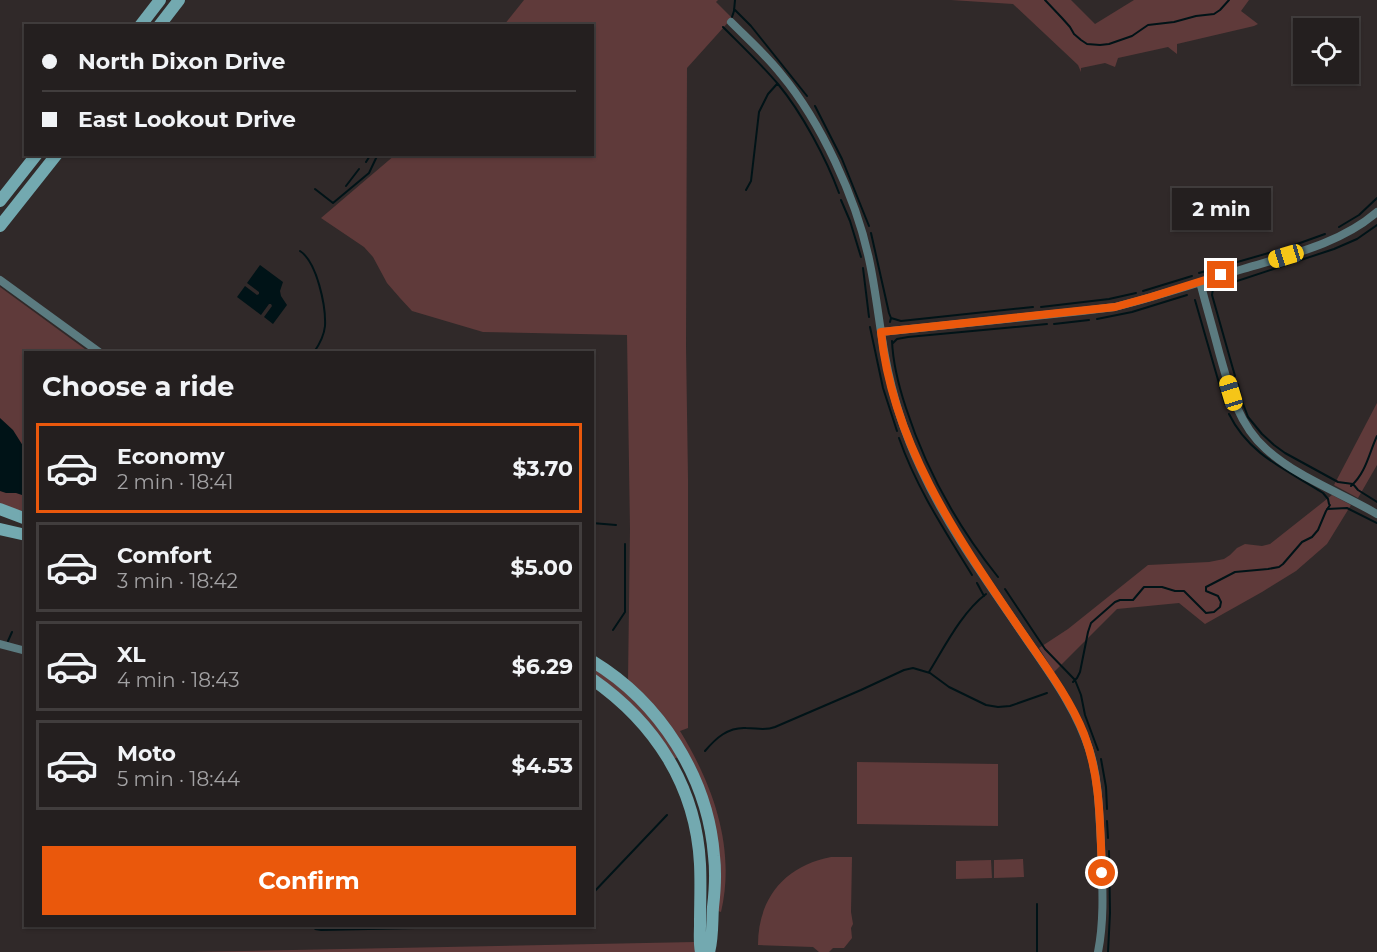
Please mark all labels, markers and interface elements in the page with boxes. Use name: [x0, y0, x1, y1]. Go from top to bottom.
map controls: [1293, 18, 1359, 84]
button: locate: [1293, 18, 1359, 84]
text: North Dixon Drive: [78, 48, 285, 75]
text: East Lookout Drive: [78, 106, 296, 133]
callout: 2 min: [1172, 188, 1270, 230]
text: 2 min: [1192, 197, 1251, 221]
car: [1266, 242, 1306, 270]
route end: [1207, 261, 1234, 288]
text: Choose a ride: [42, 370, 234, 403]
car: [1217, 373, 1245, 413]
icon: car: [45, 441, 99, 495]
text: Economy: [117, 443, 225, 470]
text: $3.70: [512, 455, 573, 482]
text: 2 min · 18:41: [117, 470, 233, 494]
icon: car: [45, 540, 99, 594]
text: Comfort: [117, 542, 212, 569]
text: $5.00: [511, 554, 573, 581]
text: 3 min · 18:42: [117, 569, 238, 593]
icon: car: [45, 639, 99, 693]
text: XL: [117, 641, 146, 668]
text: $6.29: [512, 653, 573, 680]
text: 4 min · 18:43: [117, 668, 240, 692]
icon: car: [45, 738, 99, 792]
text: Moto: [117, 740, 176, 767]
text: $4.53: [511, 752, 573, 779]
text: 5 min · 18:44: [117, 767, 240, 791]
button: Confirm: [42, 846, 576, 915]
route start: [1088, 859, 1115, 886]

